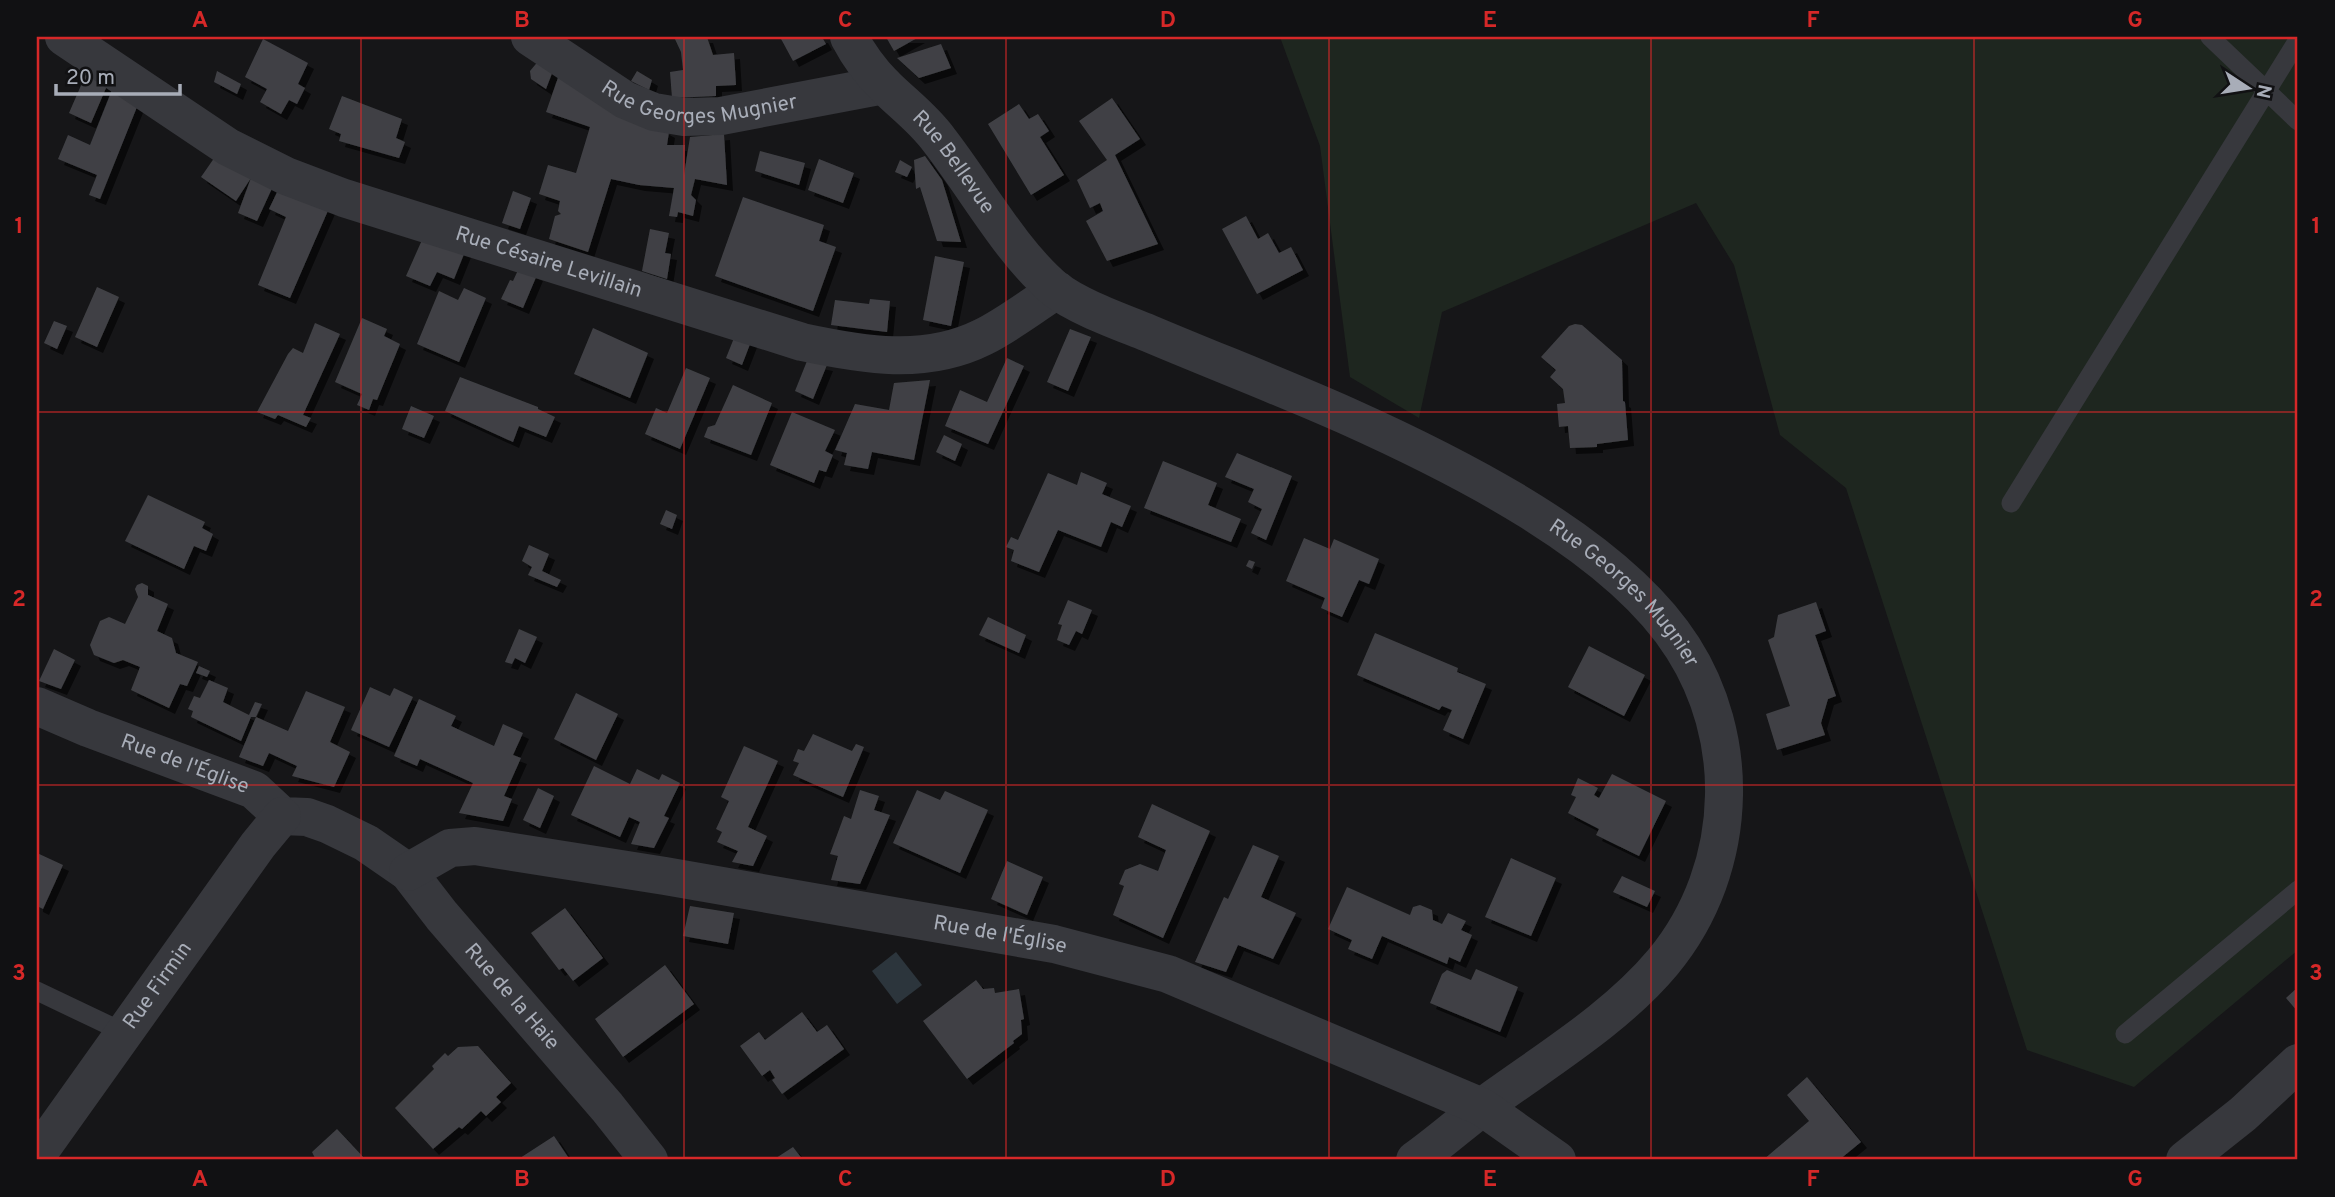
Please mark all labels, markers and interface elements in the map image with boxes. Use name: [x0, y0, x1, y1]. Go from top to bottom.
text: A: [192, 7, 208, 36]
text: B: [514, 7, 530, 36]
text: C: [838, 7, 852, 36]
text: D: [1160, 7, 1176, 36]
text: E: [1483, 7, 1497, 36]
text: F: [1806, 7, 1820, 36]
text: G: [2127, 7, 2143, 36]
scale bar: [56, 52, 180, 96]
north arrow: [2212, 52, 2282, 122]
text: 20 m: [66, 65, 115, 92]
street label: Rue Georges Mugnier: [596, 74, 799, 131]
text: N: [2250, 82, 2276, 100]
street label: Rue Bellevue: [906, 105, 1001, 219]
text: 1: [14, 213, 24, 242]
text: 1: [2311, 213, 2321, 242]
street label: Rue Césaire Levillain: [452, 220, 646, 304]
street label: Rue Georges Mugnier: [1544, 513, 1705, 672]
text: 2: [12, 586, 26, 615]
text: 2: [2309, 586, 2323, 615]
street label: Rue de l'Église: [117, 728, 253, 800]
street label: Rue de l'Église: [931, 910, 1070, 960]
street label: Rue Firmin: [117, 936, 198, 1035]
street label: Rue de la Haie: [458, 938, 566, 1056]
text: 3: [12, 960, 26, 989]
text: 3: [2309, 960, 2323, 989]
text: A: [192, 1166, 208, 1195]
text: B: [514, 1166, 530, 1195]
text: C: [838, 1166, 852, 1195]
text: D: [1160, 1166, 1176, 1195]
text: E: [1483, 1166, 1497, 1195]
text: F: [1806, 1166, 1820, 1195]
text: G: [2127, 1166, 2143, 1195]

